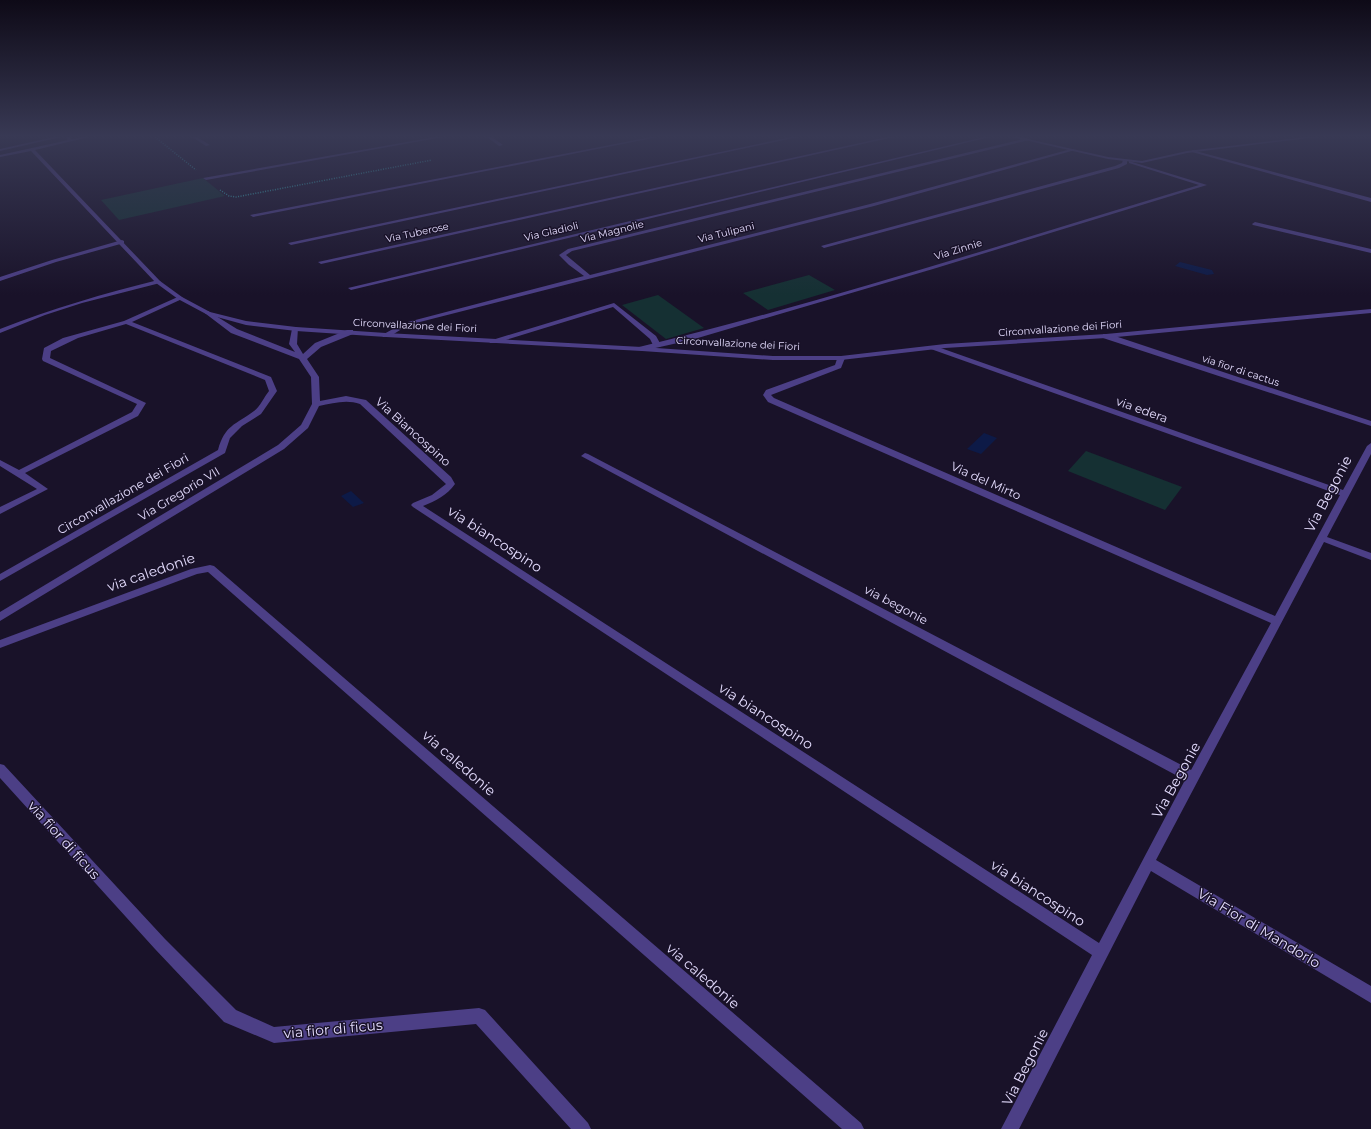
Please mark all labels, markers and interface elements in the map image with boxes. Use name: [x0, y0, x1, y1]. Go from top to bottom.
street label: Via Magnolie: [579, 217, 645, 246]
street label: Via Tuberose: [384, 219, 450, 246]
street label: Via Gladioli: [523, 219, 580, 244]
street label: Via Tulipani: [697, 219, 756, 246]
street label: Via Zinnie: [933, 236, 984, 263]
street label: Circonvallazione dei Fiori: [353, 316, 477, 335]
street label: Circonvallazione dei Fiori: [998, 318, 1122, 339]
street label: Circonvallazione dei Fiori: [676, 334, 800, 353]
street label: via fior di cactus: [1201, 352, 1281, 389]
street label: via edera: [1114, 393, 1170, 426]
street label: Via Biancospino: [373, 394, 454, 469]
street label: Circonvallazione dei Fiori: [55, 450, 191, 537]
street label: Via Begonie: [1300, 453, 1356, 535]
street label: Via del Mirto: [949, 458, 1024, 503]
street label: Via Gregorio VII: [135, 463, 222, 524]
street label: via biancospino: [444, 502, 546, 576]
street label: via caledonie: [105, 549, 197, 595]
street label: via begonie: [862, 582, 931, 628]
street label: via biancospino: [715, 679, 817, 753]
street label: via caledonie: [419, 726, 499, 800]
street label: Via Begonie: [1148, 739, 1204, 821]
street label: via fior di ficus: [24, 797, 104, 883]
street label: via biancospino: [987, 856, 1089, 930]
street label: Via Fior di Mandorlo: [1194, 884, 1324, 972]
street label: via caledonie: [663, 939, 743, 1013]
street label: via fior di ficus: [283, 1016, 383, 1042]
street label: Via Begonie: [998, 1025, 1052, 1109]

